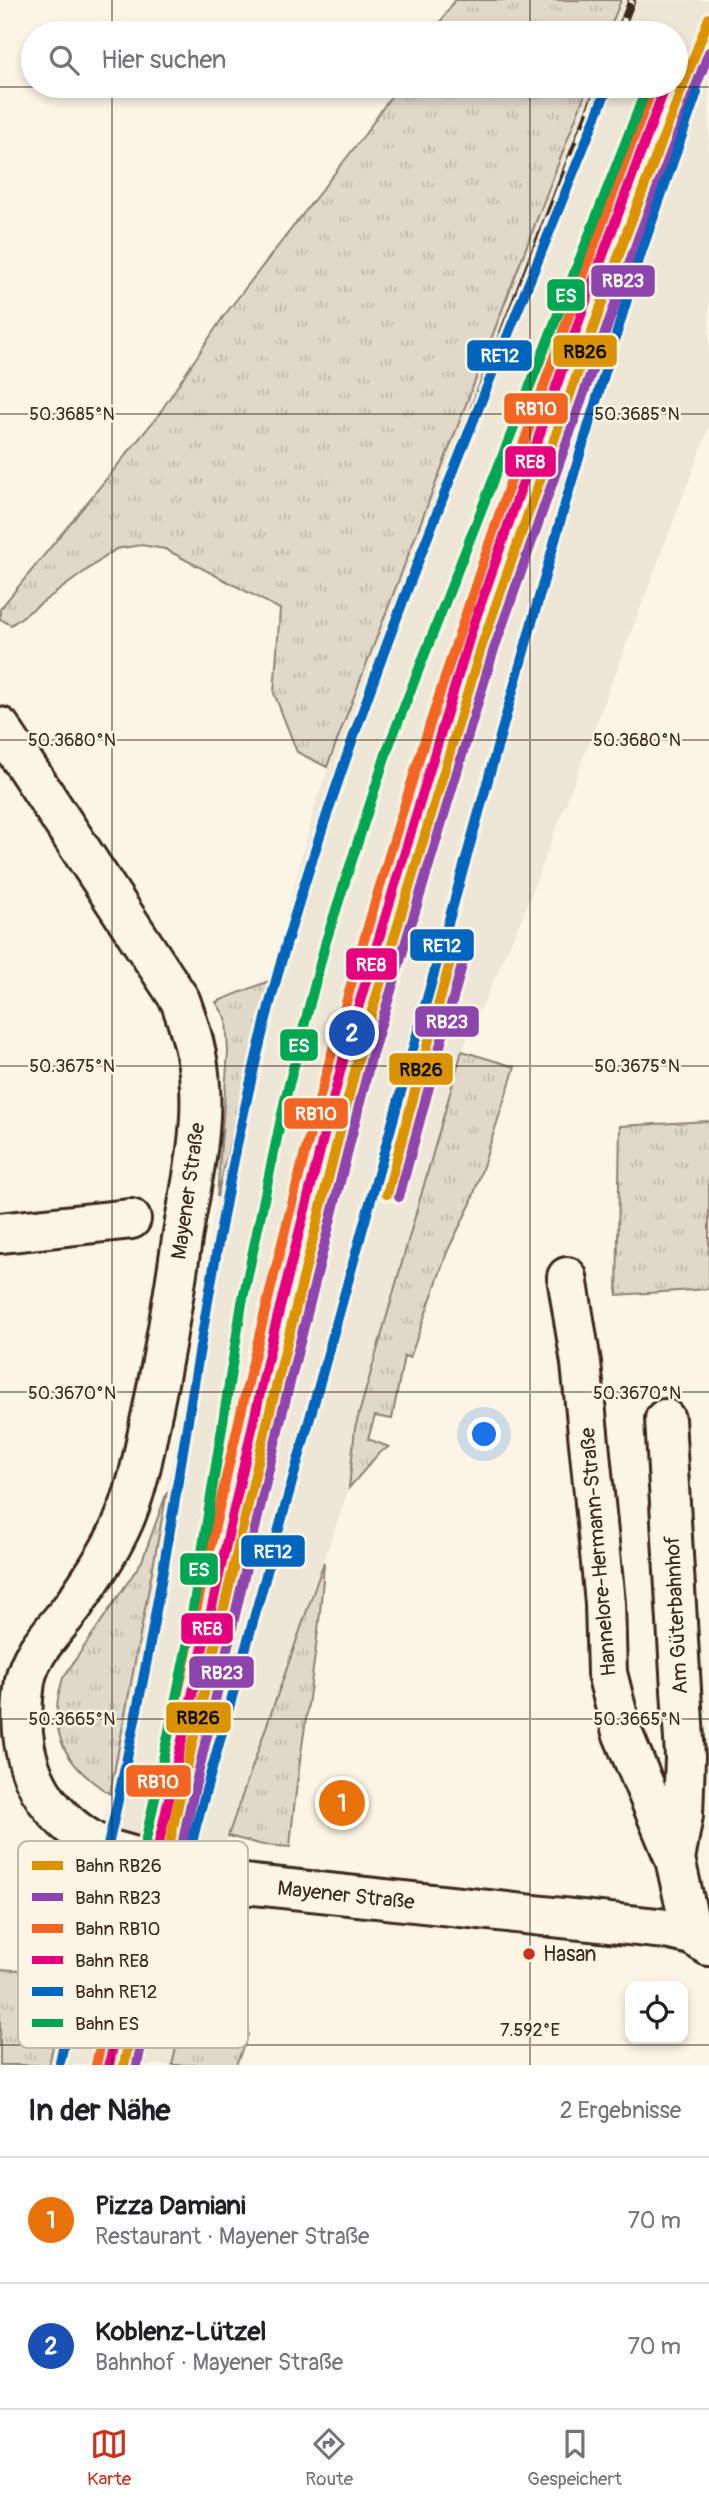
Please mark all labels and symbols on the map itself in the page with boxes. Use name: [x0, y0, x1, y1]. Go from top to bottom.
line badge: RB23: [590, 264, 656, 298]
text: RB23: [602, 269, 644, 293]
line badge: ES: [546, 278, 586, 312]
text: ES: [556, 284, 576, 308]
line badge: RB26: [552, 334, 618, 368]
line badge: RE12: [466, 339, 533, 372]
text: RB26: [563, 340, 607, 364]
text: RE12: [481, 344, 520, 368]
line badge: RB10: [503, 392, 569, 425]
text: RB10: [515, 397, 557, 421]
text: 50.3685°N: [29, 403, 115, 426]
text: 50.3685°N: [594, 403, 680, 426]
line badge: RE8: [504, 445, 557, 478]
text: RE8: [515, 450, 546, 474]
text: 50.3680°N: [28, 729, 116, 752]
text: 50.3680°N: [593, 729, 681, 752]
line badge: RE12: [409, 928, 475, 962]
text: RE12: [423, 934, 462, 958]
line badge: RE8: [345, 947, 398, 981]
text: RE8: [356, 953, 387, 977]
line badge: RB23: [414, 1005, 480, 1038]
pin: 2: [329, 1007, 375, 1059]
text: RB23: [426, 1010, 468, 1034]
line badge: ES: [279, 1028, 319, 1062]
text: ES: [289, 1034, 309, 1058]
line badge: RB26: [388, 1052, 454, 1086]
text: 50.3675°N: [29, 1055, 115, 1078]
text: 50.3675°N: [594, 1055, 680, 1078]
text: RB26: [399, 1058, 443, 1082]
line badge: RB10: [283, 1097, 349, 1130]
text: RB10: [295, 1102, 337, 1126]
street label: Mayener Straße: [166, 1120, 212, 1261]
text: 50.3670°N: [28, 1382, 116, 1405]
text: 50.3670°N: [593, 1382, 681, 1405]
your location: [467, 1417, 501, 1451]
street label: Hannelore-Hermann-Straße: [574, 1426, 623, 1678]
line badge: RE12: [240, 1534, 306, 1568]
street label: Am Güterbahnhof: [659, 1534, 694, 1695]
text: RE12: [254, 1540, 293, 1564]
line badge: ES: [179, 1552, 219, 1586]
text: ES: [189, 1558, 209, 1582]
line badge: RE8: [180, 1612, 234, 1645]
text: RE8: [192, 1617, 223, 1641]
line badge: RB23: [188, 1655, 255, 1689]
text: RB23: [201, 1661, 243, 1685]
line badge: RB26: [165, 1701, 232, 1734]
text: RB26: [176, 1706, 220, 1730]
text: 50.3665°N: [29, 1708, 115, 1731]
text: 50.3665°N: [594, 1708, 680, 1731]
line badge: RB10: [125, 1764, 192, 1798]
text: RB10: [137, 1770, 179, 1794]
pin: 1: [319, 1777, 365, 1829]
legend: [18, 1841, 248, 2048]
text: Bahn RB26: [75, 1854, 162, 1878]
street label: Mayener Straße: [276, 1875, 416, 1916]
text: Bahn RB23: [75, 1886, 161, 1910]
text: Bahn RB10: [75, 1917, 161, 1941]
place label: Hasan: [543, 1941, 596, 1968]
marker: Hasan: [521, 1946, 537, 1962]
text: Bahn RE8: [75, 1949, 149, 1973]
text: Bahn RE12: [75, 1980, 157, 2004]
text: Bahn ES: [75, 2012, 139, 2036]
text: 7.592°E: [500, 2019, 560, 2042]

